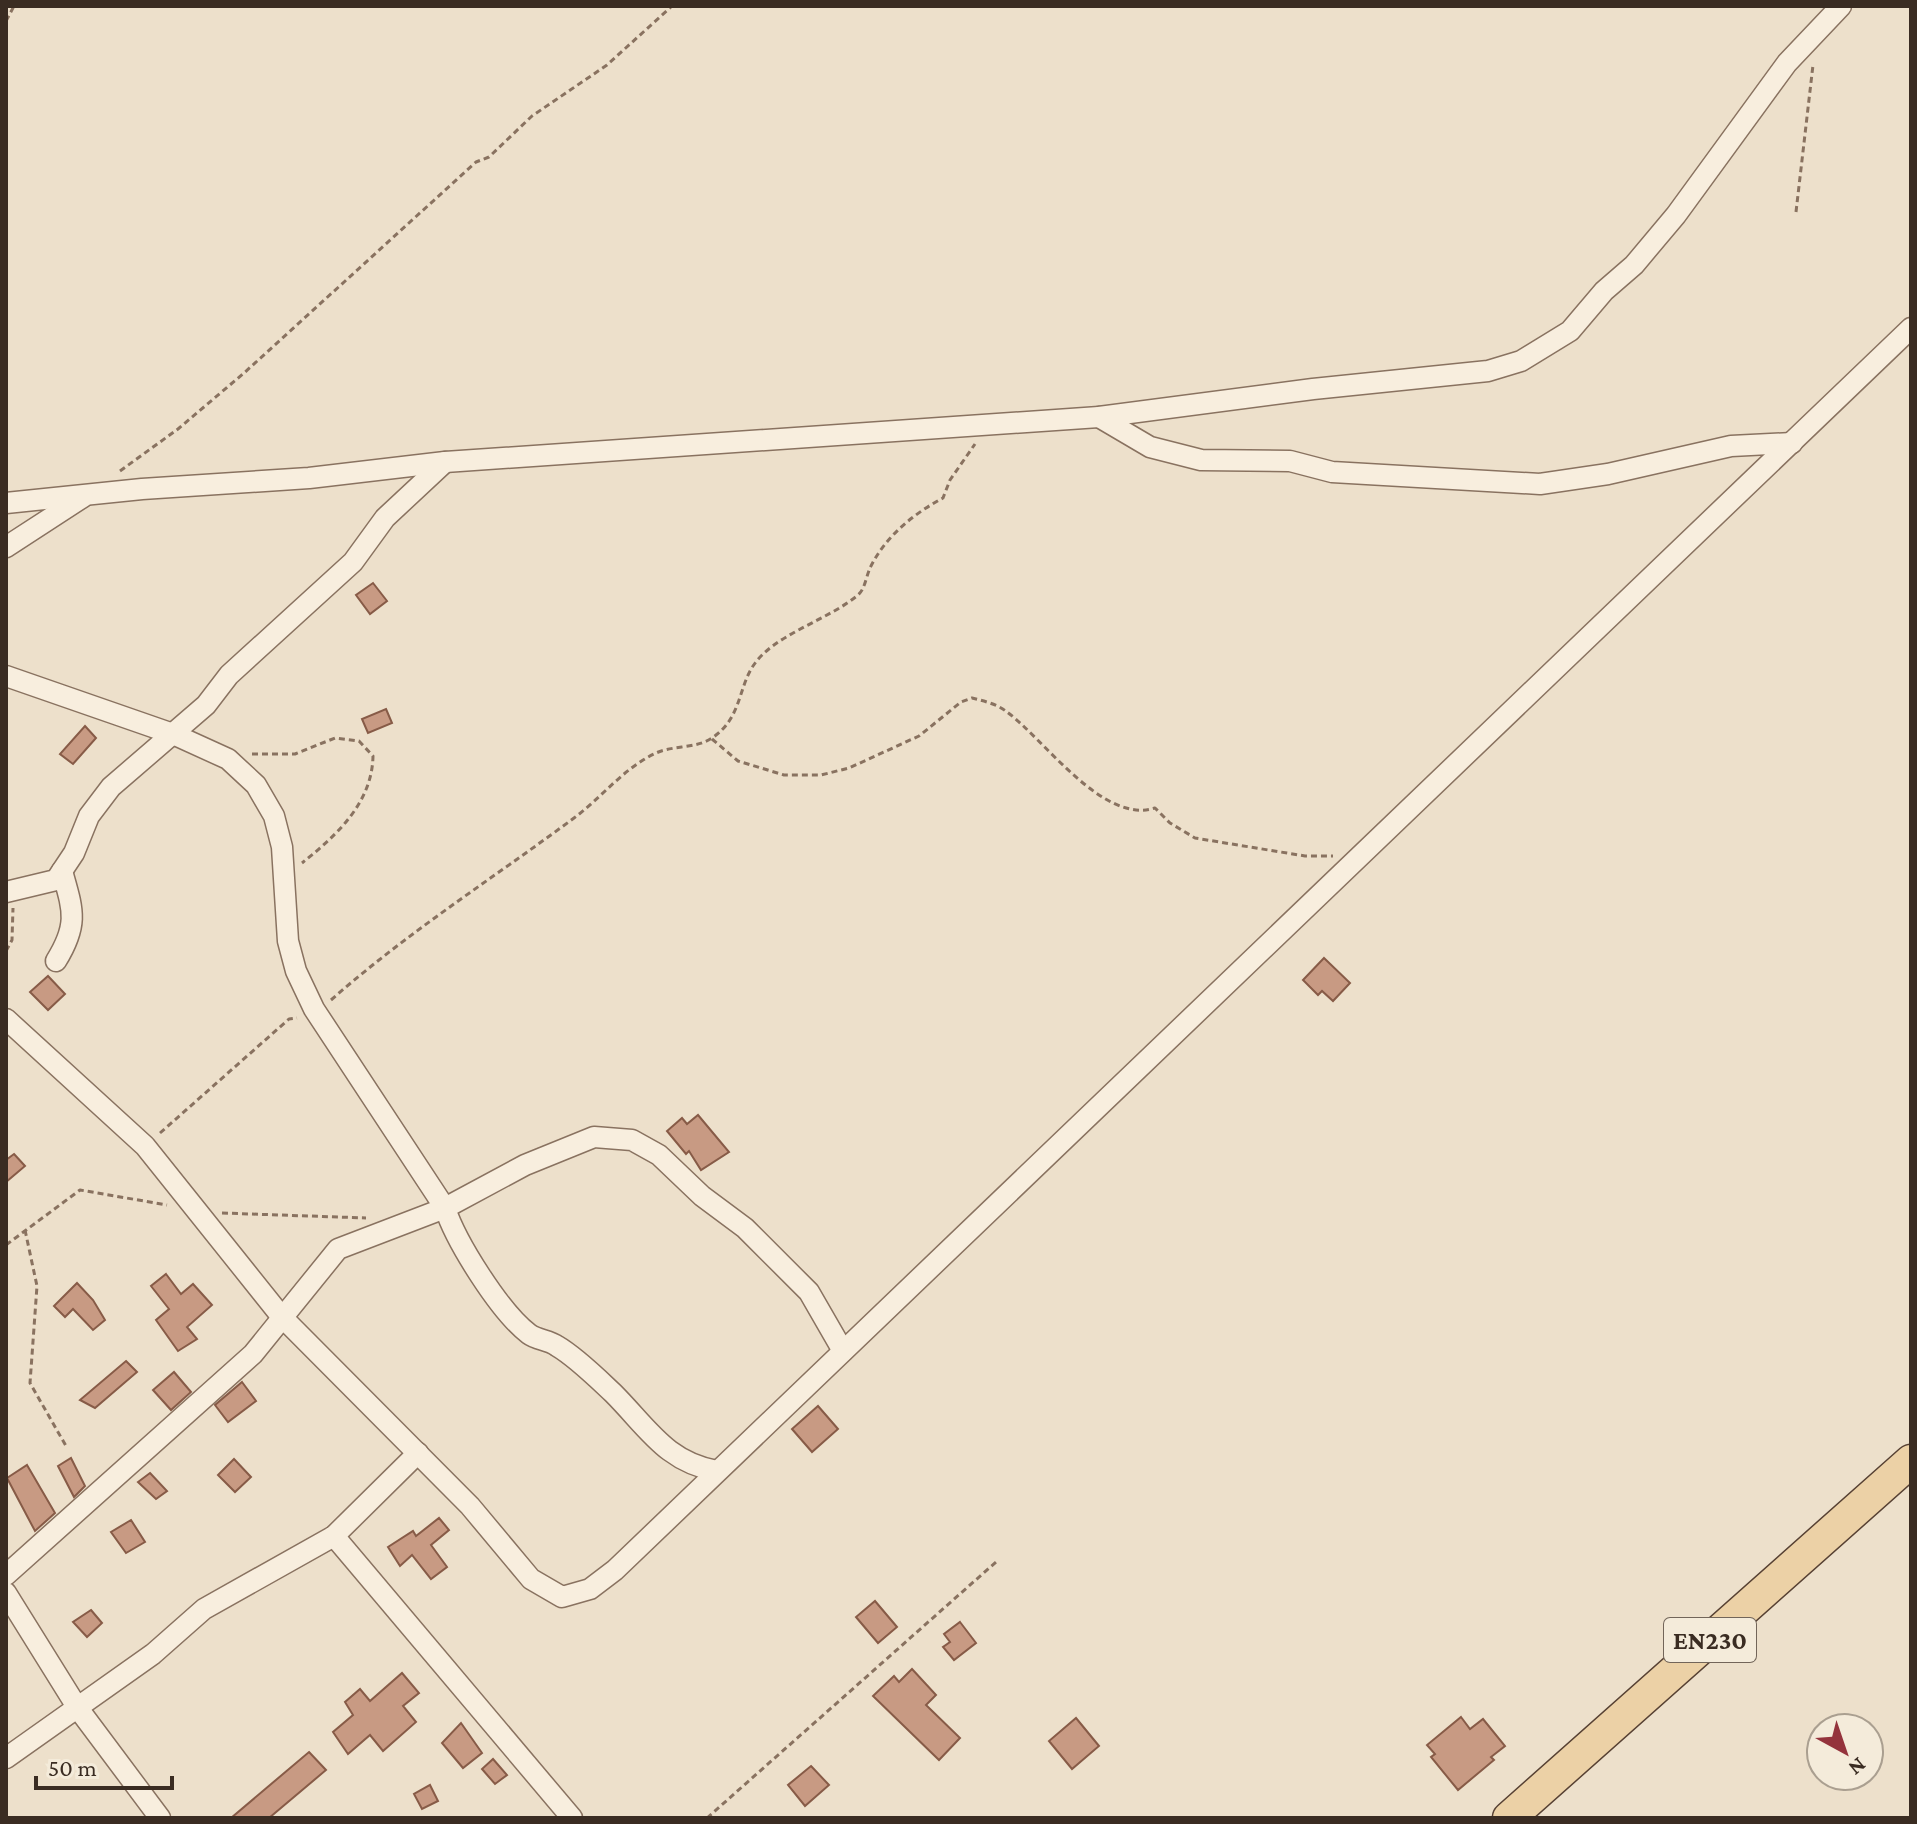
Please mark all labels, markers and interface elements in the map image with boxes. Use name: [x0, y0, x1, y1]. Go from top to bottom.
road number: EN230: [1664, 1618, 1756, 1662]
north arrow: [1805, 1712, 1885, 1792]
scale bar: [36, 1740, 172, 1790]
text: N: [1844, 1753, 1871, 1781]
text: 50 m: [48, 1754, 97, 1781]

